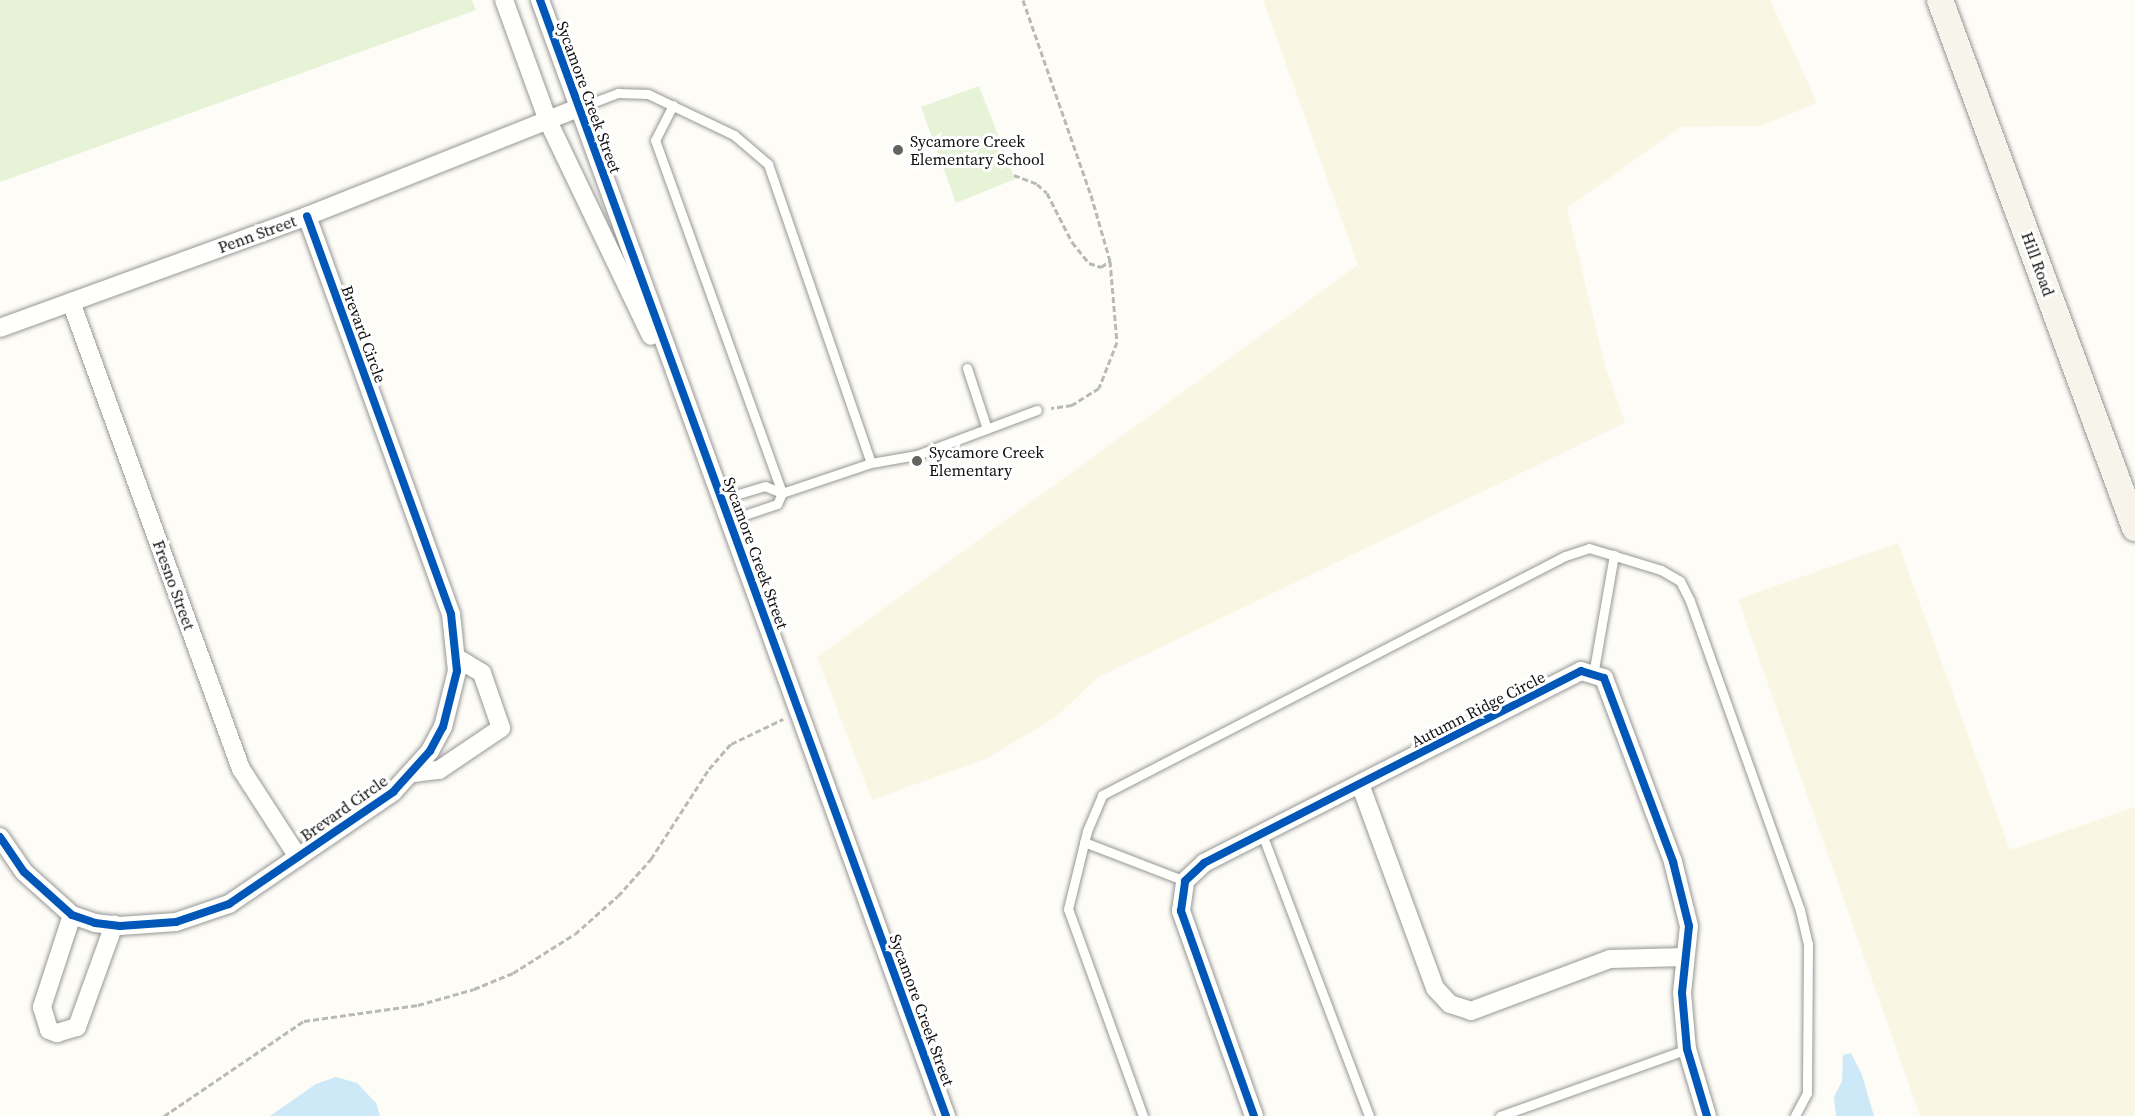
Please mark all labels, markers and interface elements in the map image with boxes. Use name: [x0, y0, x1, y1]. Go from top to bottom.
street label: Sycamore Creek Street: [553, 19, 625, 175]
place label: Sycamore Creek Elementary School: [910, 131, 1044, 169]
marker: Sycamore Creek Elementary School: [891, 143, 905, 157]
street label: Penn Street: [215, 211, 299, 257]
street label: Hill Road: [2018, 229, 2058, 299]
street label: Brevard Circle: [338, 283, 390, 385]
place label: Sycamore Creek Elementary: [929, 442, 1044, 480]
marker: Sycamore Creek Elementary: [910, 454, 924, 468]
street label: Sycamore Creek Street: [720, 475, 792, 631]
street label: Fresno Street: [149, 537, 199, 633]
street label: Autumn Ridge Circle: [1408, 667, 1548, 751]
street label: Brevard Circle: [297, 771, 391, 845]
street label: Sycamore Creek Street: [886, 932, 958, 1088]

